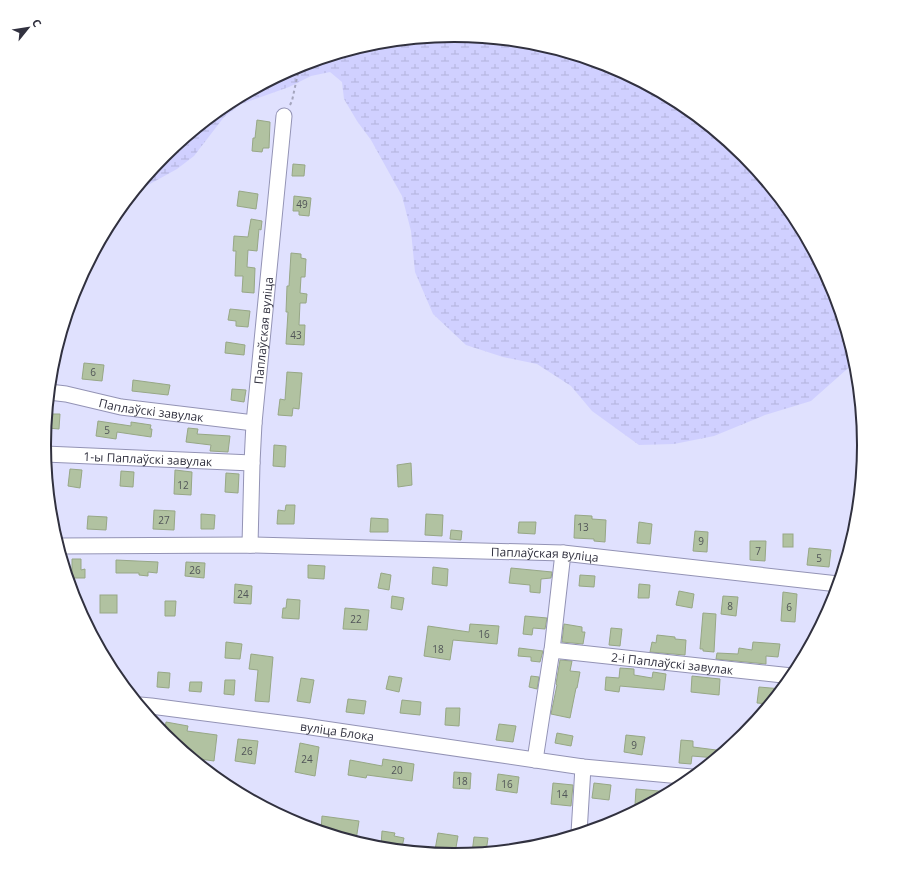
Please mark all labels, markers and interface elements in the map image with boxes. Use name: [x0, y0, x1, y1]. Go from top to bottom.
north arrow: [8, 8, 48, 48]
text: С: [29, 16, 45, 30]
house number: 49: [296, 197, 308, 211]
street label: Паплаўская вуліца: [249, 276, 277, 385]
house number: 43: [290, 328, 302, 342]
house number: 6: [90, 365, 96, 379]
street label: Паплаўскі завулак: [97, 394, 205, 425]
house number: 5: [104, 423, 110, 437]
street label: 1-ы Паплаўскі завулак: [83, 447, 213, 470]
house number: 12: [177, 478, 189, 492]
house number: 27: [158, 513, 170, 527]
house number: 13: [577, 520, 589, 534]
house number: 9: [698, 534, 704, 548]
street label: Паплаўская вуліца: [491, 543, 600, 565]
house number: 7: [755, 544, 761, 558]
house number: 5: [816, 551, 822, 565]
house number: 26: [189, 563, 201, 577]
house number: 24: [237, 587, 249, 601]
house number: 8: [727, 599, 733, 613]
house number: 6: [786, 600, 792, 614]
house number: 22: [350, 612, 362, 626]
house number: 16: [478, 627, 490, 641]
house number: 18: [432, 642, 444, 656]
street label: 2-і Паплаўскі завулак: [610, 648, 735, 678]
street label: вуліца Блока: [299, 717, 375, 745]
house number: 9: [631, 738, 637, 752]
house number: 26: [241, 744, 253, 758]
house number: 24: [301, 752, 313, 766]
house number: 20: [391, 763, 403, 777]
house number: 18: [456, 774, 468, 788]
house number: 16: [501, 777, 513, 791]
house number: 14: [556, 787, 568, 801]

